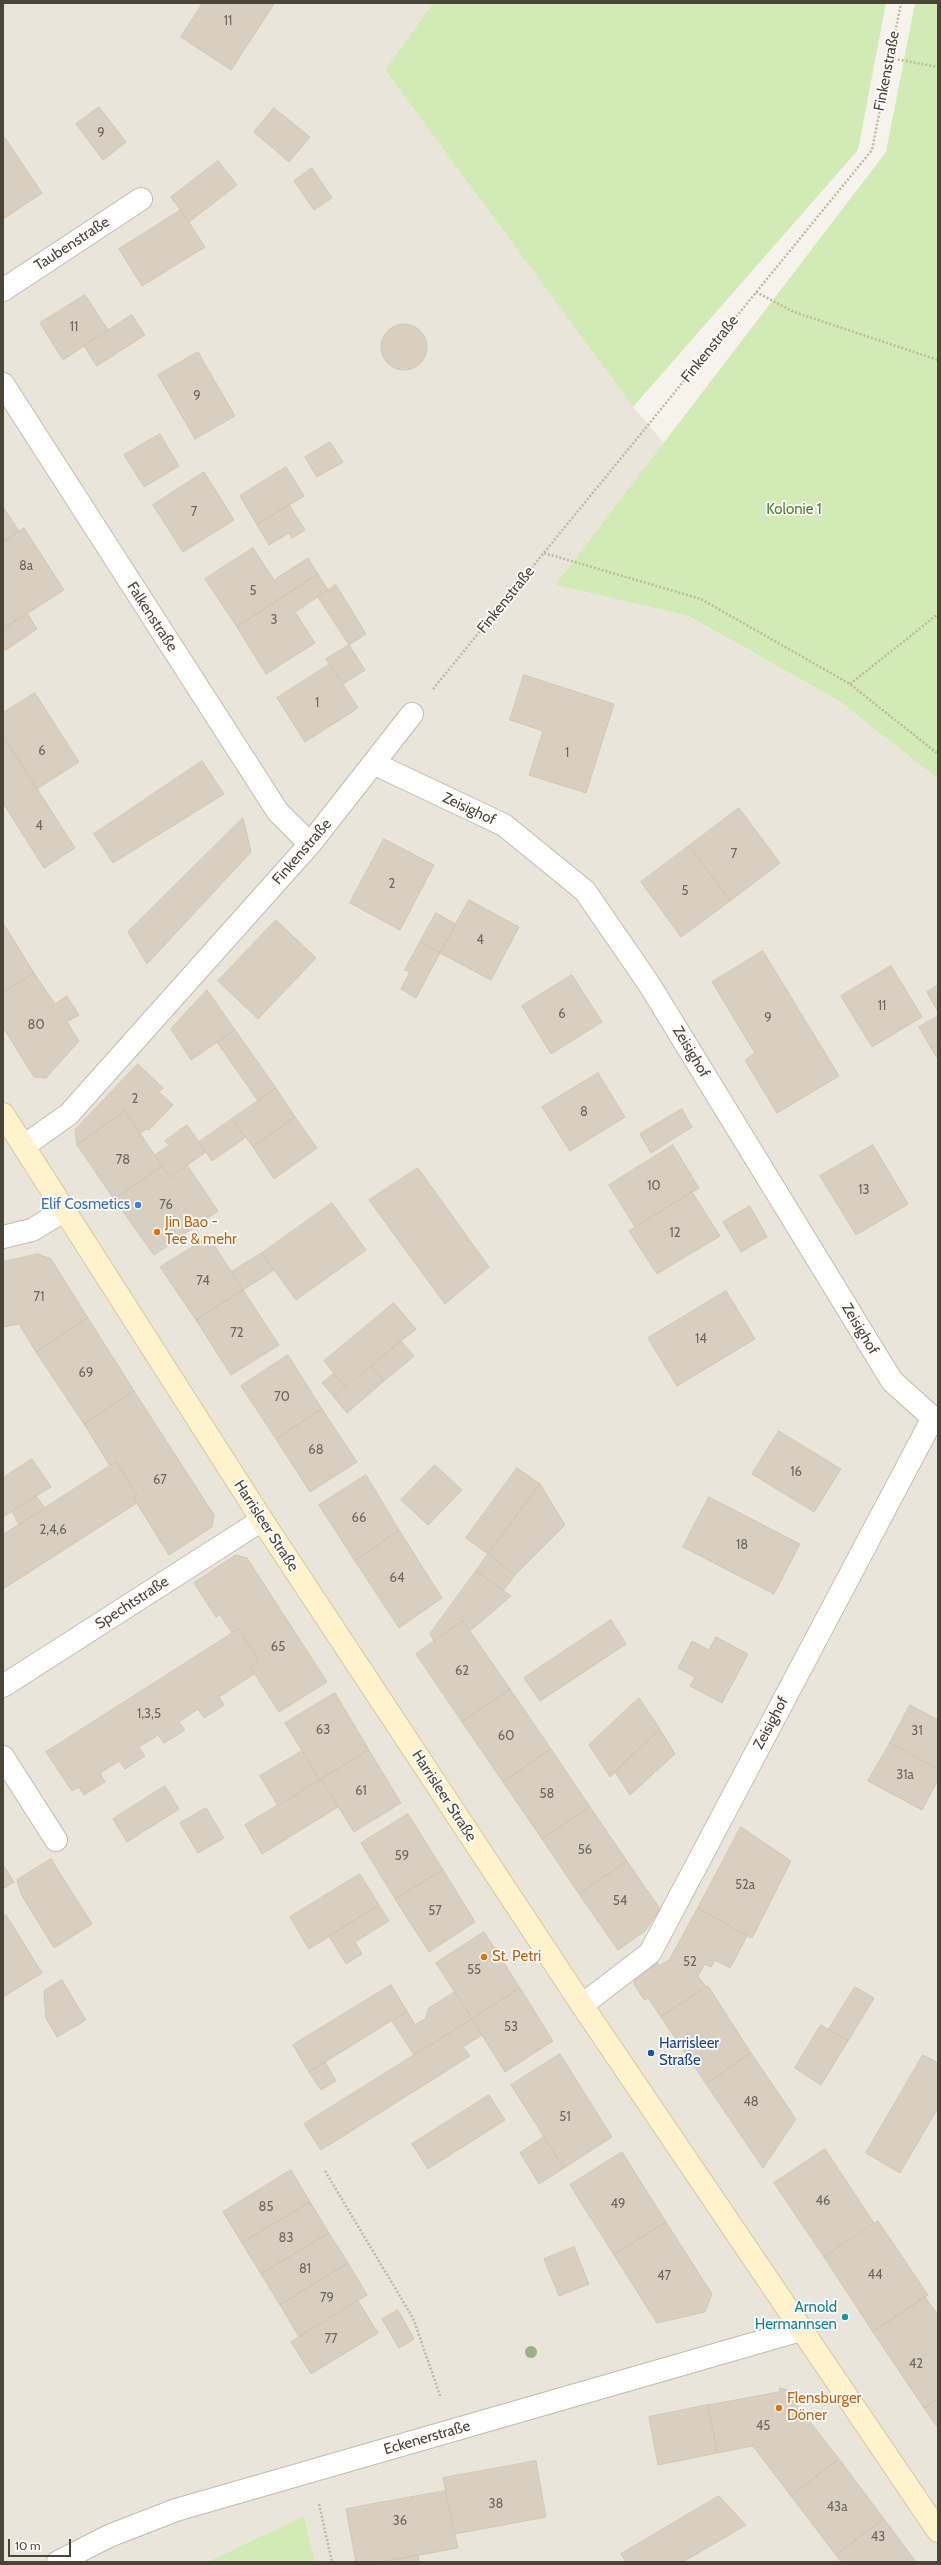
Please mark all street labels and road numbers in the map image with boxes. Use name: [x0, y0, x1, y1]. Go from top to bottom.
street label: Finkenstraße: [870, 29, 904, 113]
street label: Taubenstraße: [31, 213, 113, 275]
street label: Finkenstraße: [677, 312, 743, 386]
street label: Finkenstraße: [473, 563, 539, 637]
street label: Falkenstraße: [123, 579, 181, 655]
street label: Zeisighof: [439, 789, 499, 829]
street label: Finkenstraße: [269, 815, 335, 889]
street label: Zeisighof: [669, 1023, 713, 1081]
street label: Zeisighof: [838, 1300, 882, 1358]
street label: Harrisleer Straße: [230, 1477, 302, 1575]
street label: Spechtstraße: [92, 1573, 172, 1633]
street label: Zeisighof: [750, 1694, 792, 1752]
street label: Harrisleer Straße: [408, 1747, 480, 1845]
street label: Eckenerstraße: [382, 2417, 472, 2459]

